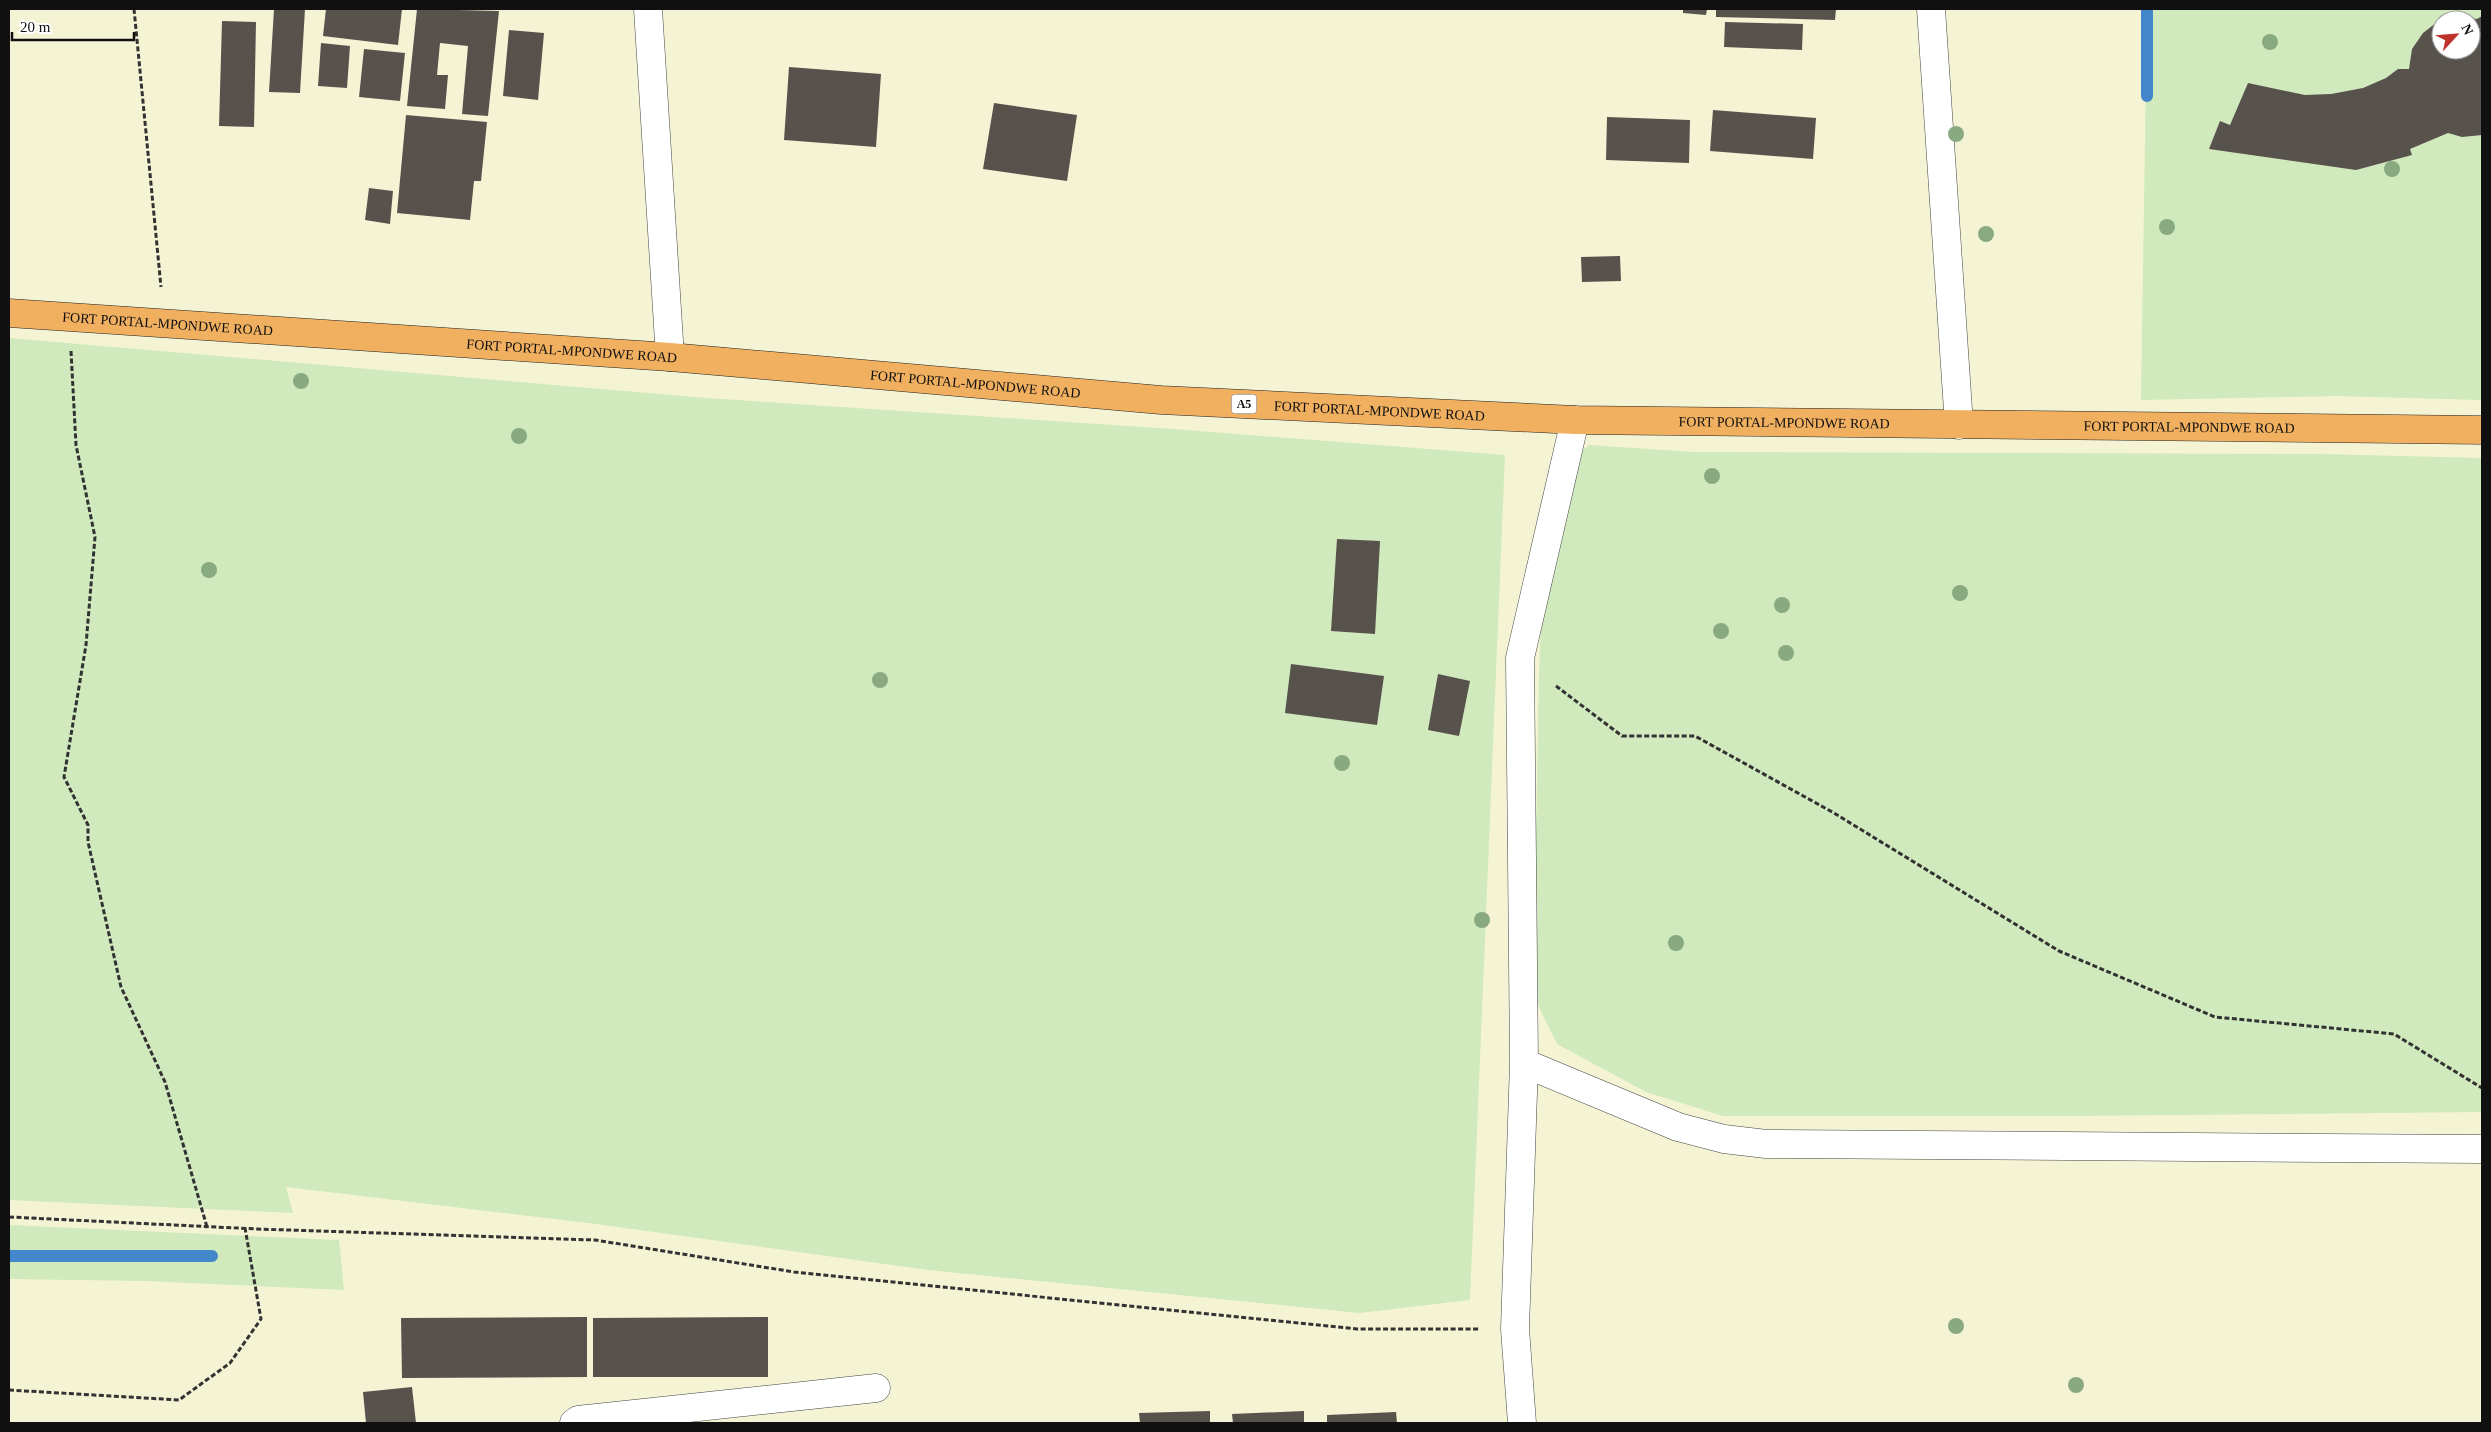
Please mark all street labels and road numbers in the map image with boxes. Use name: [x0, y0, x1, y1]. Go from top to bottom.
street label: FORT PORTAL-MPONDWE ROAD: [62, 309, 273, 338]
street label: FORT PORTAL-MPONDWE ROAD: [466, 336, 678, 365]
street label: FORT PORTAL-MPONDWE ROAD: [870, 367, 1081, 400]
road number: A5: [1232, 394, 1256, 414]
street label: FORT PORTAL-MPONDWE ROAD: [1274, 398, 1485, 423]
street label: FORT PORTAL-MPONDWE ROAD: [1679, 414, 1890, 431]
street label: FORT PORTAL-MPONDWE ROAD: [2084, 418, 2295, 435]

